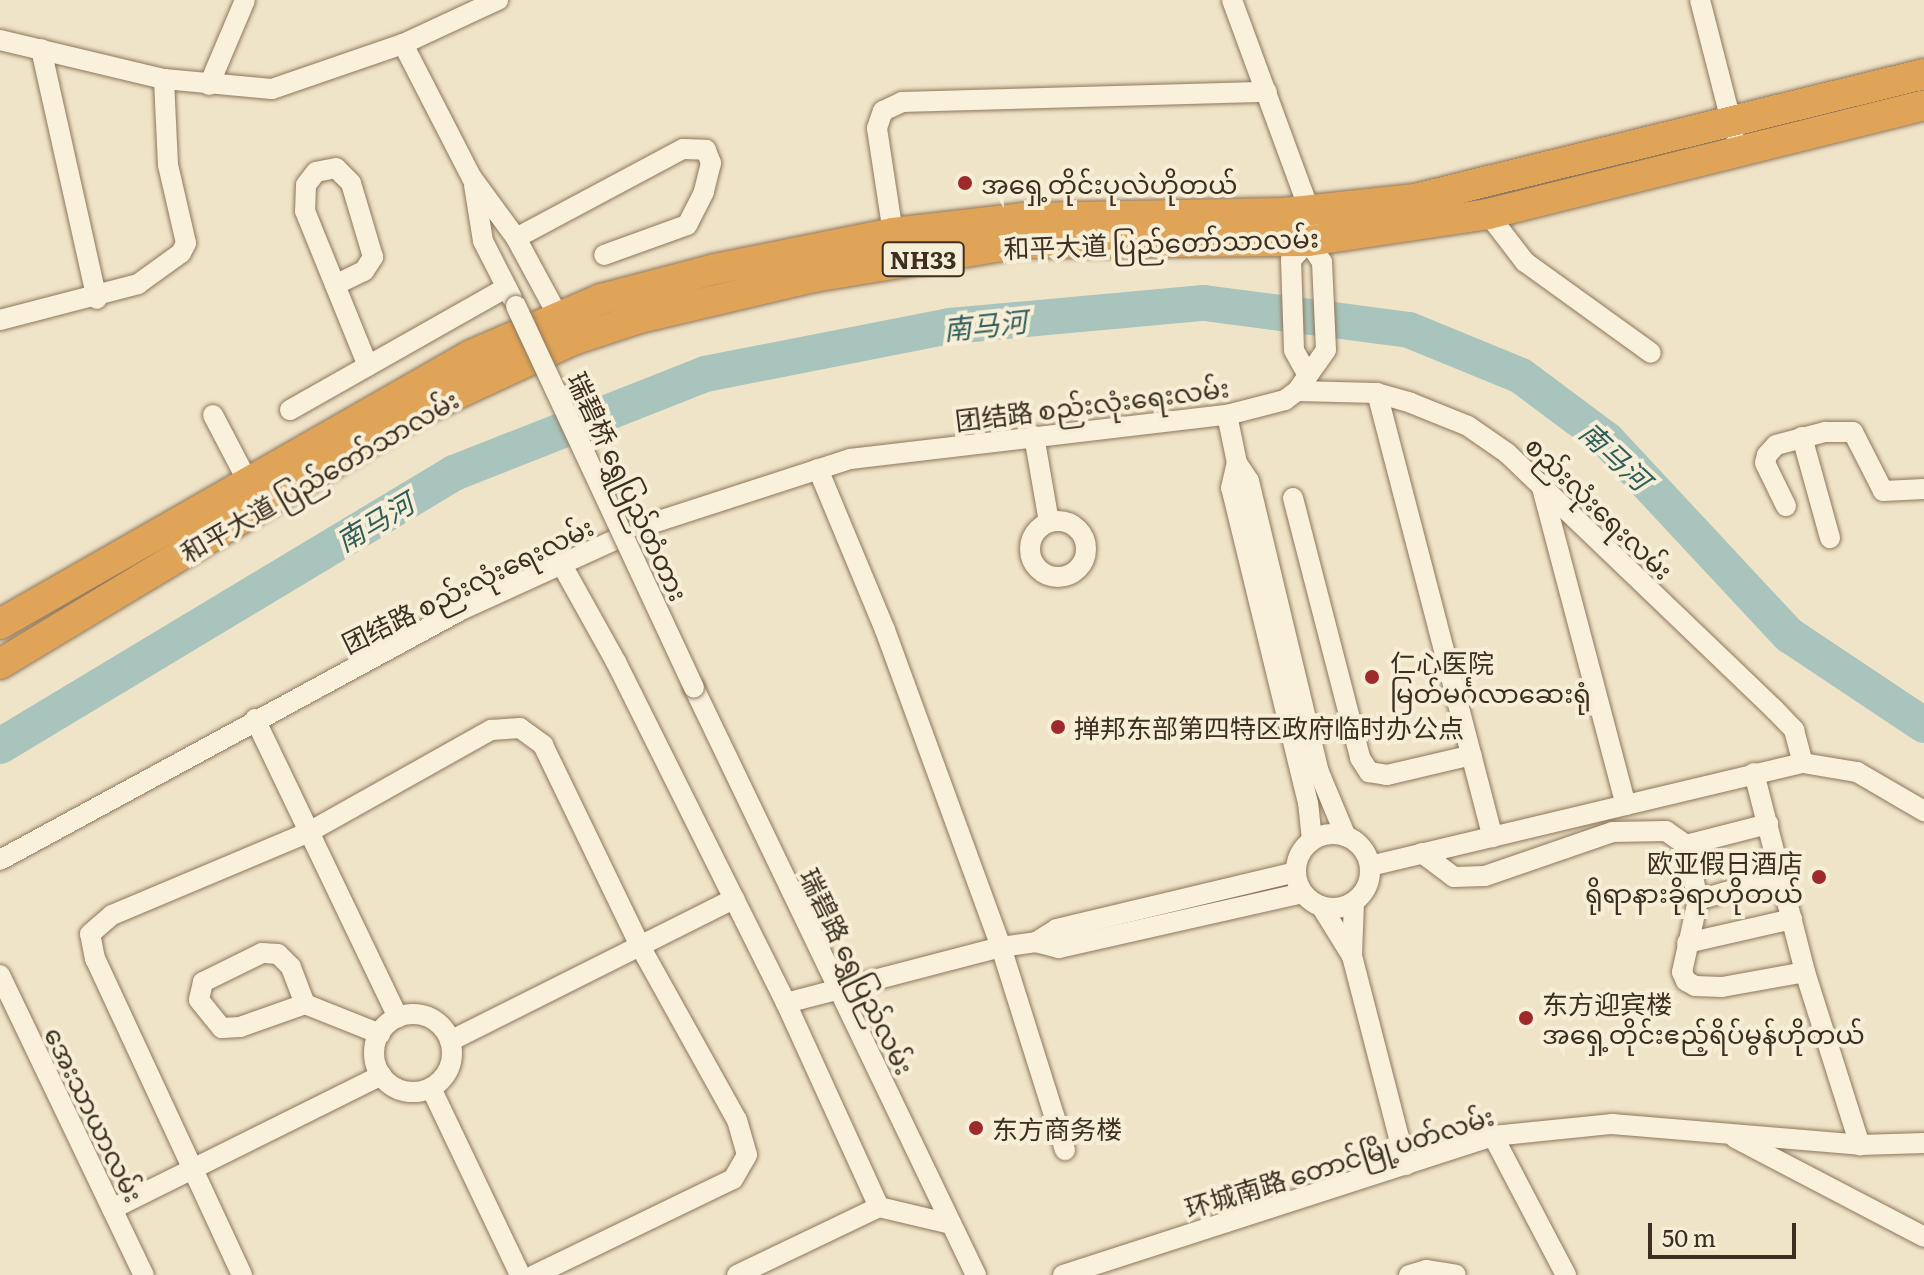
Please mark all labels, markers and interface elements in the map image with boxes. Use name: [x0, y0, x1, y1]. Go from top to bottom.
place label: အရှေ့တိုင်းပုလဲဟိုတယ်: [981, 167, 1237, 199]
marker: အရှေ့တိုင်းပုလဲဟိုတယ်: [956, 174, 974, 192]
street label: 和平大道 ပြည်တော်သာလမ်း: [1003, 221, 1319, 263]
road number: NH33: [881, 239, 965, 279]
water label: 南马河: [941, 303, 1029, 345]
street label: 瑞碧桥 ရွှေပြည်တံတား: [562, 367, 696, 605]
street label: 团结路 စည်းလုံးရေးလမ်း: [953, 371, 1231, 435]
street label: 和平大道 ပြည်တော်သာလမ်း: [175, 383, 463, 567]
water label: 南马河: [1574, 414, 1658, 496]
street label: စည်းလုံးရေးလမ်း: [1520, 429, 1680, 585]
water label: 南马河: [329, 485, 419, 557]
street label: 团结路 စည်းလုံးရေးလမ်း: [336, 510, 598, 658]
place label: 仁心医院 မြတ်မင်္ဂလာဆေးရုံ: [1390, 646, 1591, 708]
marker: 仁心医院 မြတ်မင်္ဂလာဆေးရုံ: [1361, 666, 1383, 688]
place label: 掸邦东部第四特区政府临时办公点: [1074, 711, 1464, 743]
marker: 掸邦东部第四特区政府临时办公点: [1049, 718, 1067, 736]
place label: 欧亚假日酒店 ရိုရာနားခိုရာဟိုတယ်: [1585, 846, 1803, 908]
street label: 瑞碧路 ရွှေပြည်လမ်း: [795, 863, 921, 1079]
marker: 欧亚假日酒店 ရိုရာနားခိုရာဟိုတယ်: [1810, 868, 1828, 886]
place label: 东方迎宾楼 အရှေ့တိုင်းဧည့်ရိပ်မွန်ဟိုတယ်: [1542, 987, 1865, 1048]
marker: 东方迎宾楼 အရှေ့တိုင်းဧည့်ရိပ်မွန်ဟိုတယ်: [1517, 1009, 1535, 1027]
street label: အေးသာယာလမ်း: [39, 1021, 151, 1207]
street label: 环城南路 တောင်မြို့ပတ်လမ်း: [1181, 1099, 1497, 1223]
place label: 东方商务楼: [992, 1112, 1122, 1144]
marker: 东方商务楼: [967, 1119, 985, 1137]
scale bar: [1652, 1207, 1800, 1257]
text: 50 m: [1662, 1219, 1716, 1254]

